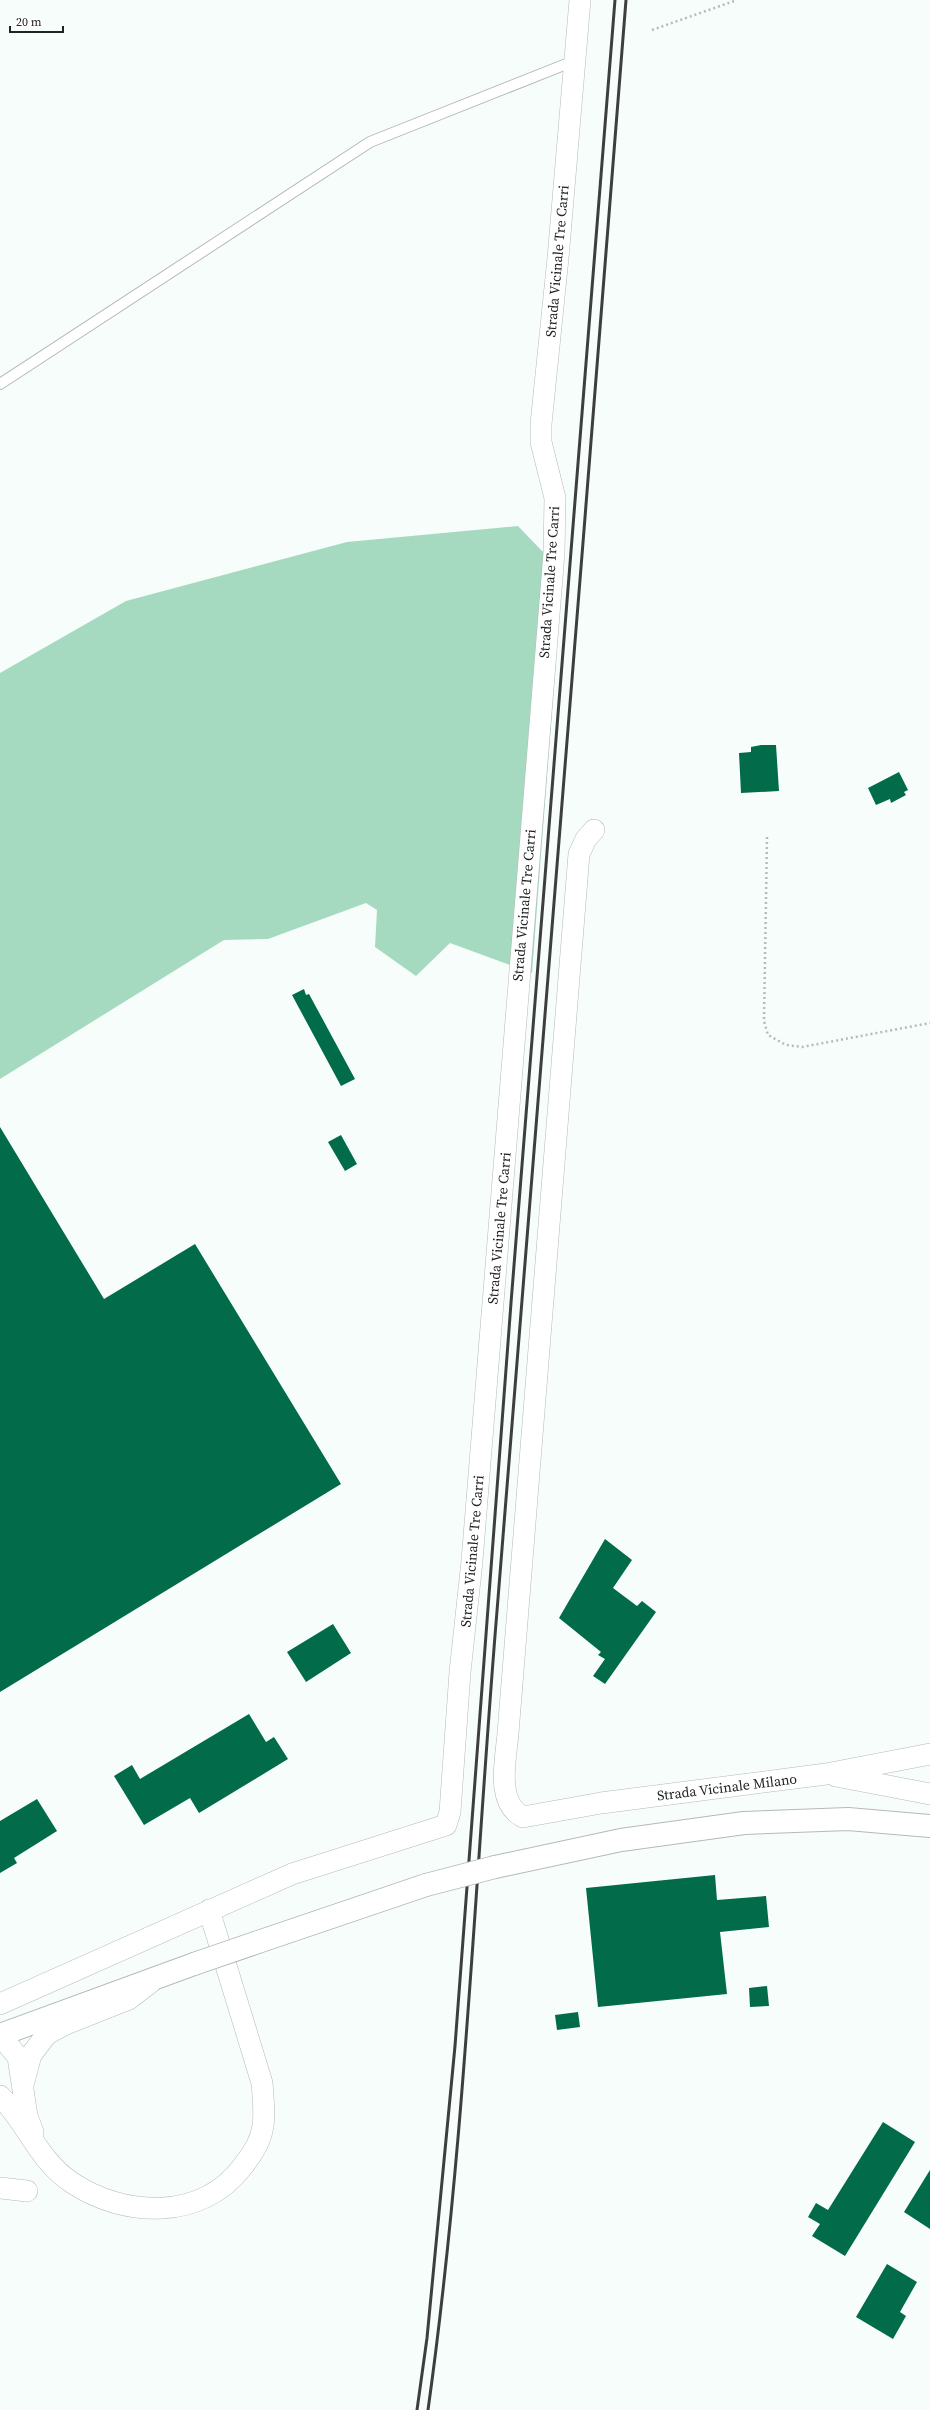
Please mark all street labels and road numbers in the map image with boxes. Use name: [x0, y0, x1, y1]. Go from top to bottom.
street label: Strada Vicinale Tre Carri: [540, 184, 574, 338]
street label: Strada Vicinale Tre Carri: [534, 505, 564, 659]
street label: Strada Vicinale Tre Carri: [507, 828, 541, 982]
street label: Strada Vicinale Tre Carri: [482, 1151, 516, 1305]
street label: Strada Vicinale Tre Carri: [455, 1474, 489, 1628]
street label: Strada Vicinale Milano: [656, 1768, 798, 1805]

